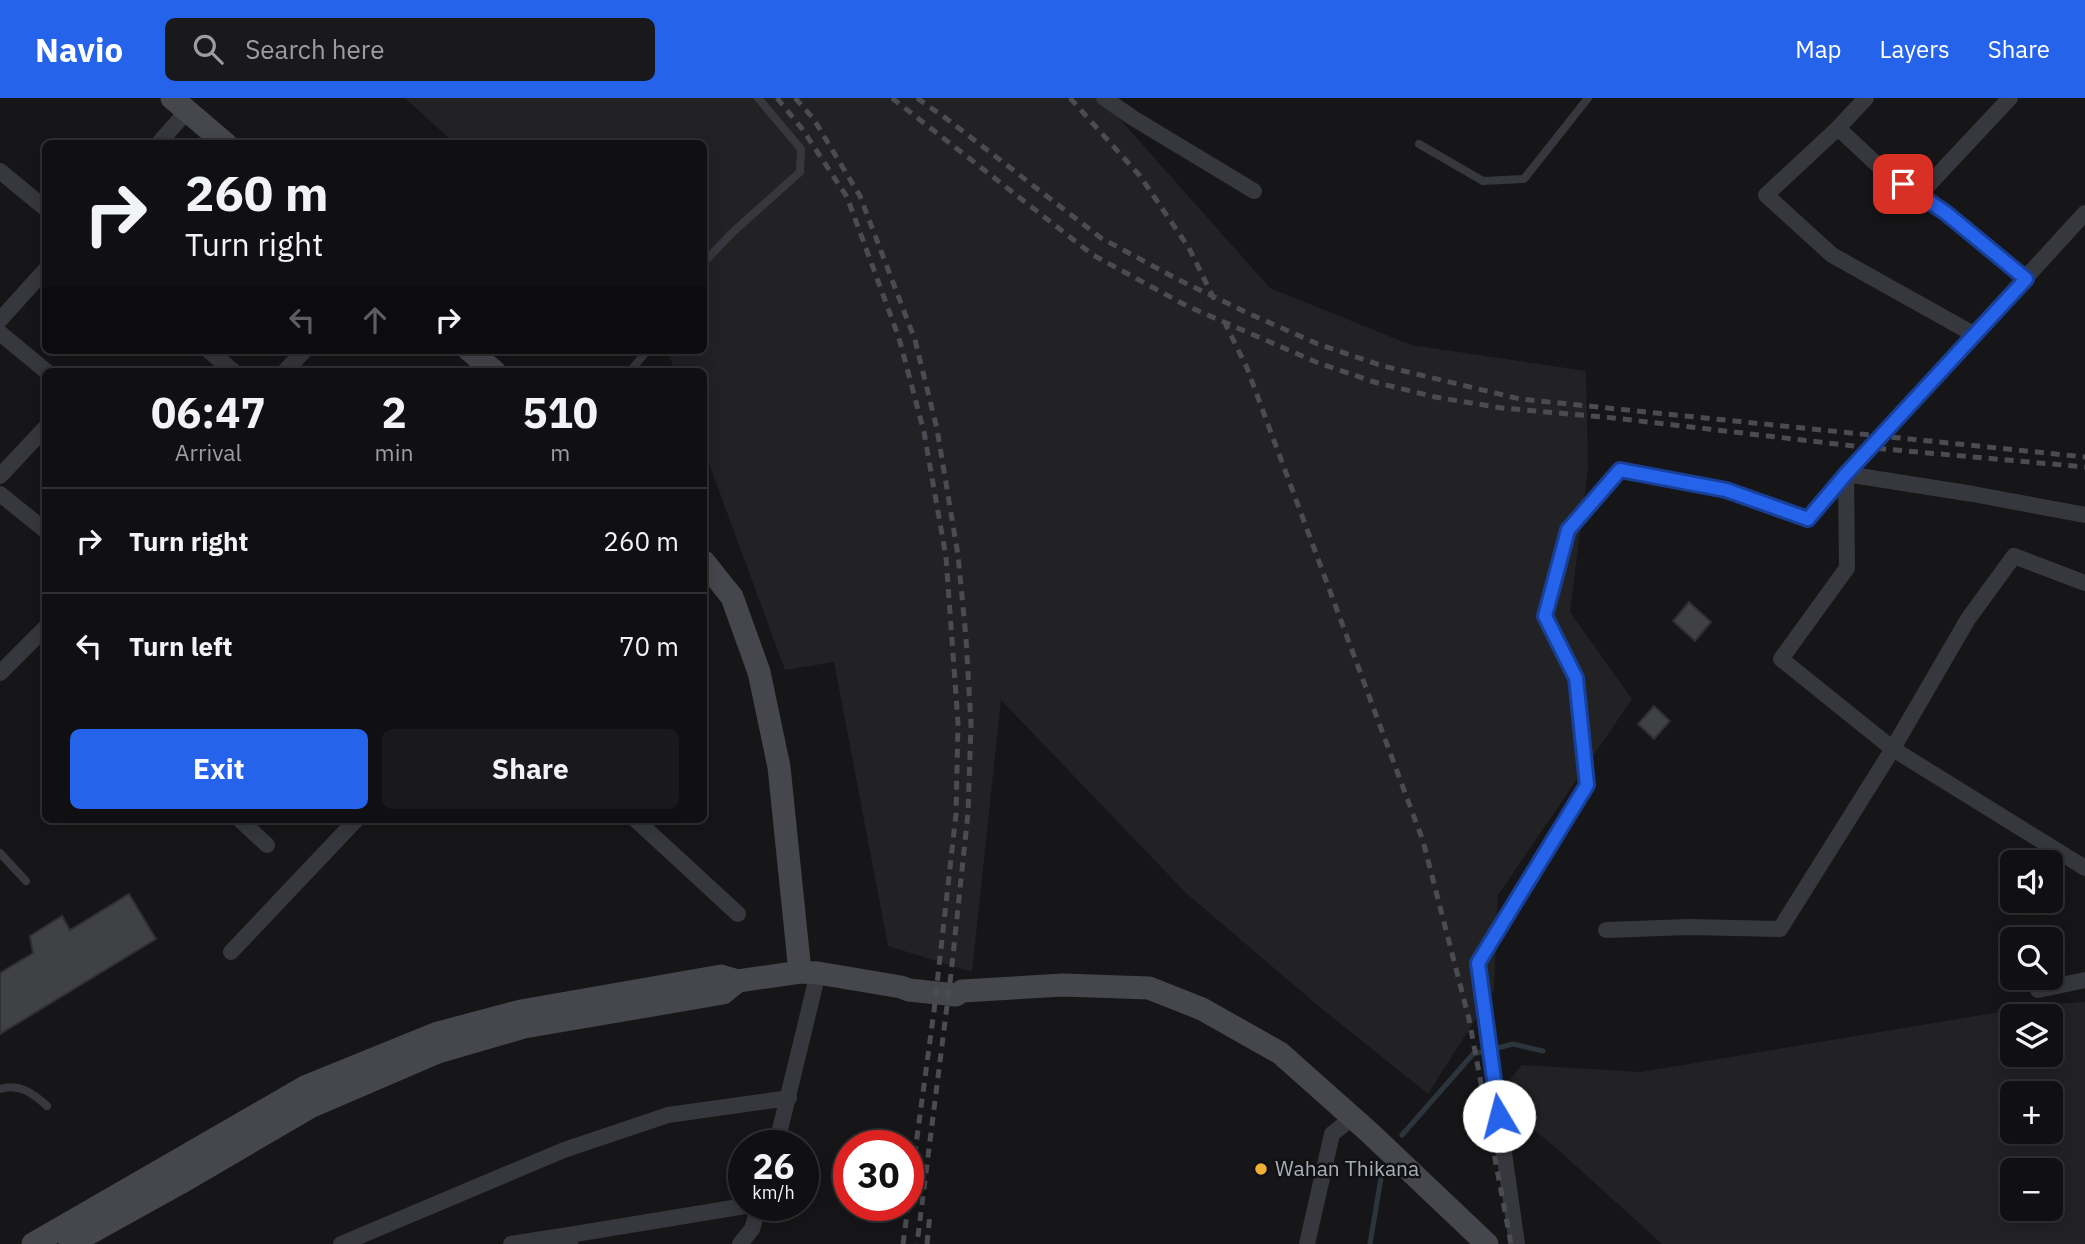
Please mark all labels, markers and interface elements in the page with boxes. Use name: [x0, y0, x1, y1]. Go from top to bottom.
search box: [165, 18, 655, 81]
text: Navio: [35, 28, 123, 71]
icon: search: [189, 30, 227, 68]
text: Search here: [245, 32, 385, 66]
text: Map: [1795, 33, 1842, 65]
text: Layers: [1880, 33, 1950, 65]
text: Share: [1988, 33, 2050, 65]
pin: [1873, 154, 1933, 214]
text: 260 m: [185, 161, 329, 224]
icon: arrive: [1884, 165, 1922, 203]
icon: right: [70, 168, 161, 259]
text: Turn right: [185, 223, 323, 265]
icon: left: [283, 301, 321, 339]
icon: ahead: [356, 301, 394, 339]
icon: right: [429, 301, 467, 339]
text: 06:47: [151, 385, 266, 440]
text: 2: [381, 385, 407, 440]
text: 510: [522, 385, 598, 440]
text: Arrival: [175, 437, 242, 467]
text: min: [375, 437, 413, 467]
text: m: [550, 437, 570, 467]
icon: right: [70, 522, 108, 560]
text: Turn right: [129, 524, 248, 558]
text: 260 m: [603, 524, 679, 558]
icon: left: [70, 627, 108, 665]
text: Turn left: [129, 629, 232, 663]
text: 70 m: [619, 629, 679, 663]
button: Exit: [70, 729, 368, 809]
button: Share: [382, 729, 679, 809]
map controls: [2000, 850, 2063, 1221]
button: sound: [2000, 850, 2063, 913]
button: search: [2000, 927, 2063, 990]
button: layers: [2000, 1004, 2063, 1067]
position arrow: [1462, 1079, 1536, 1153]
button: +: [2000, 1081, 2063, 1144]
speed limit sign: 30: [833, 1130, 924, 1221]
text: 26: [752, 1143, 795, 1189]
place label: Wahan Thikana: [1275, 1154, 1419, 1182]
button: −: [2000, 1158, 2063, 1221]
marker: Wahan Thikana: [1253, 1161, 1269, 1177]
text: km/h: [752, 1181, 795, 1204]

